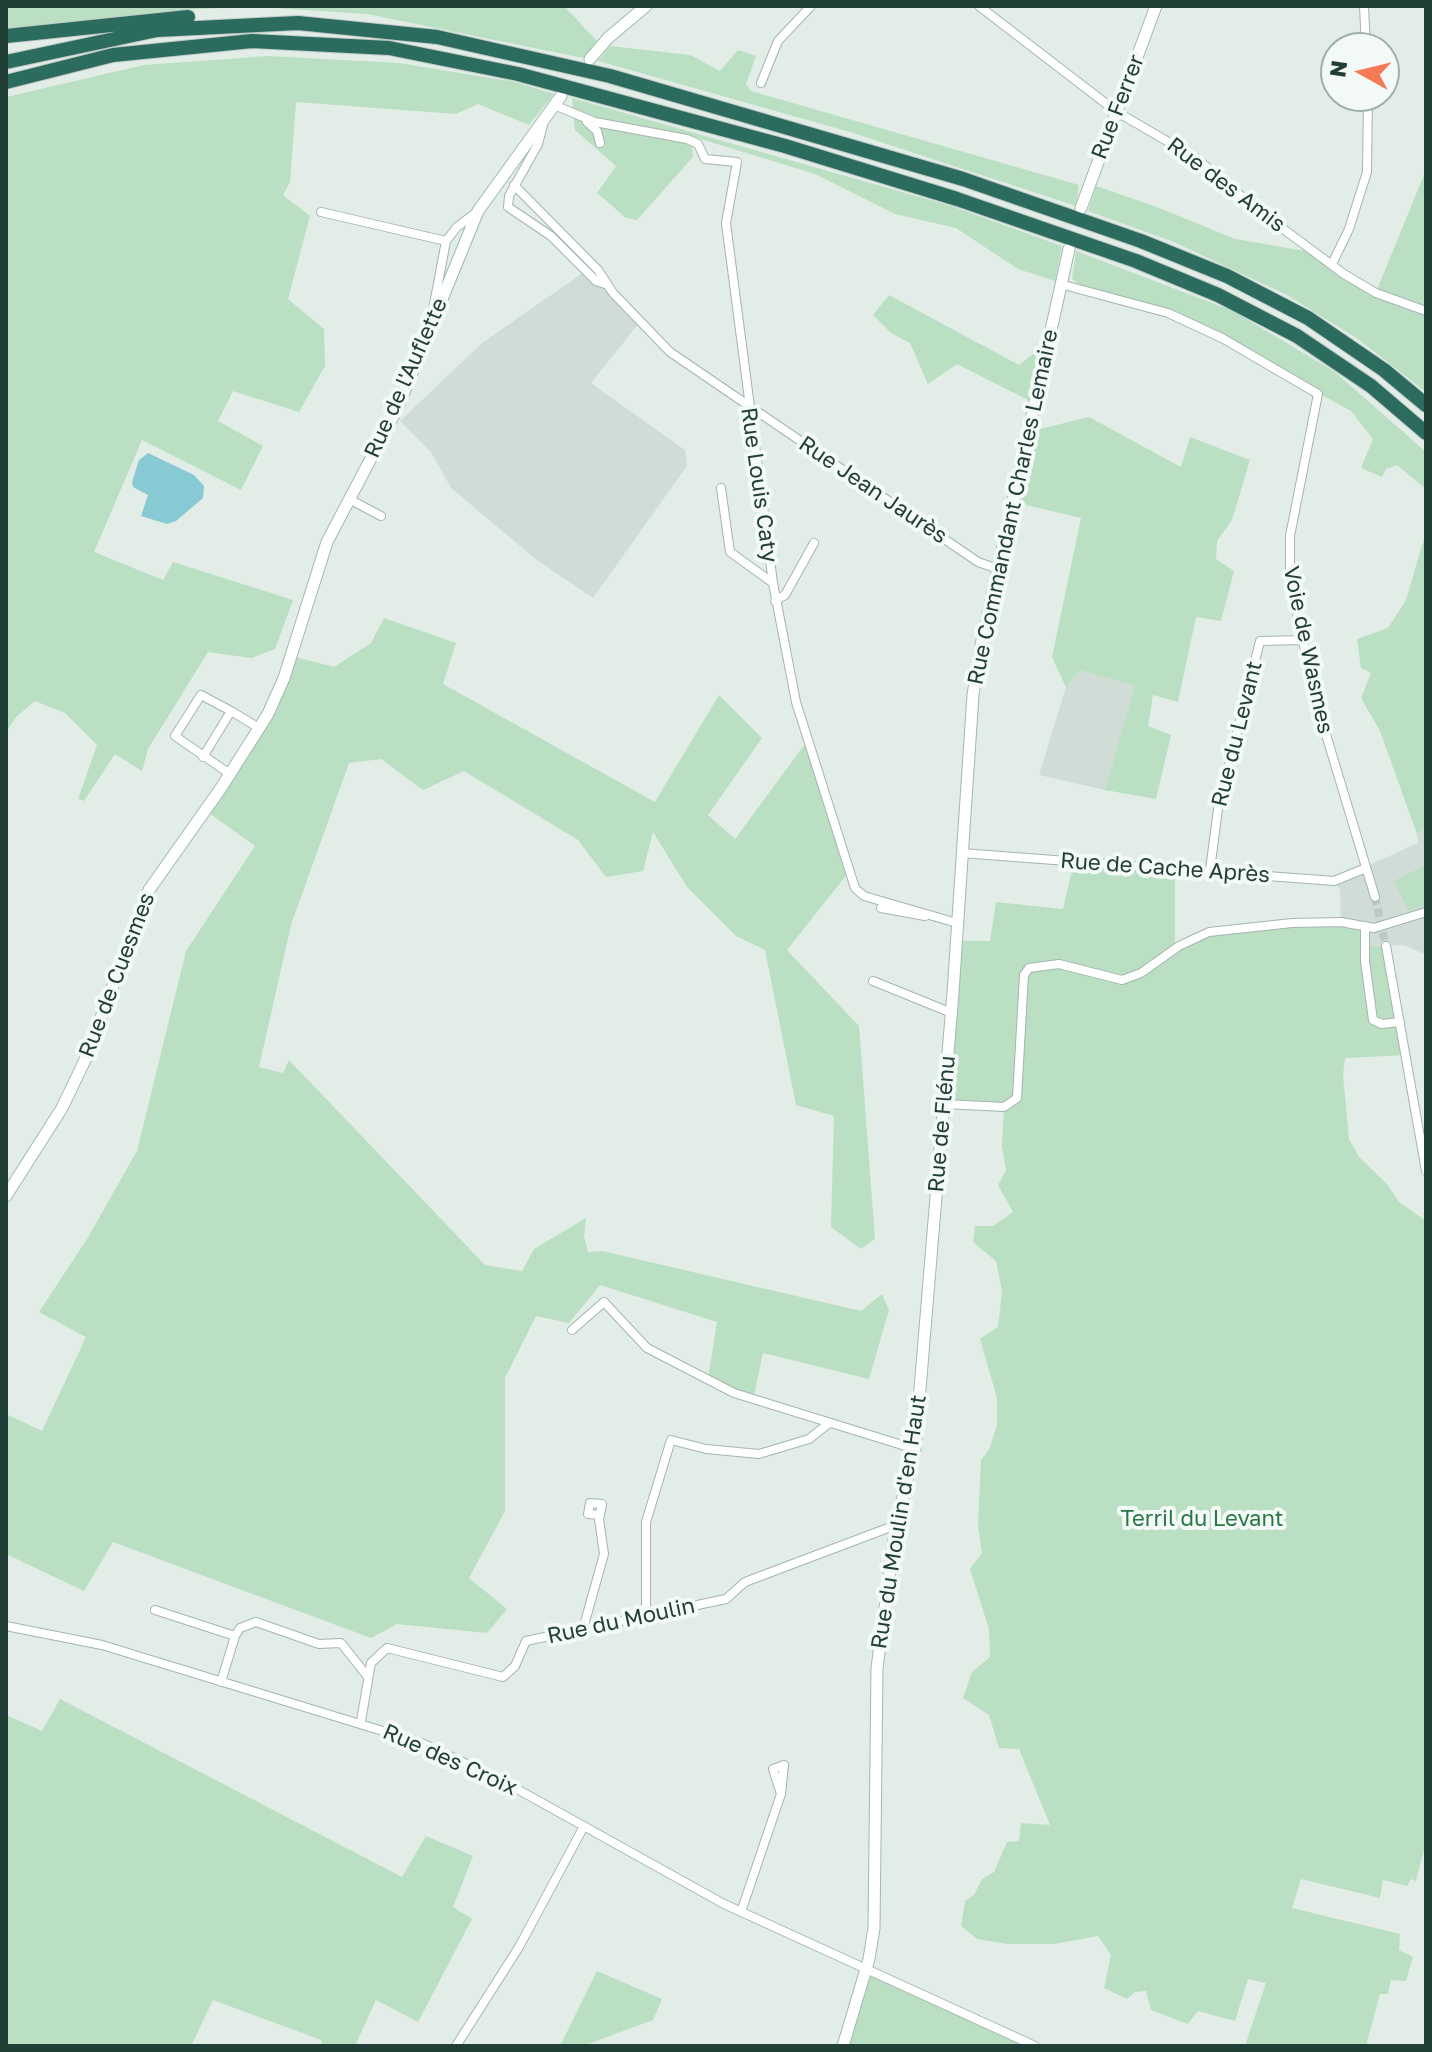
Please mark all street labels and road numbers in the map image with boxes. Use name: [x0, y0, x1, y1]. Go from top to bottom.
street label: Rue Ferrer: [1086, 51, 1150, 163]
street label: Rue des Amis: [1162, 132, 1290, 238]
street label: Rue de l'Auflette: [359, 294, 453, 462]
street label: Rue Commandant Charles Lemaire: [962, 327, 1064, 687]
street label: Rue Louis Caty: [735, 406, 783, 564]
street label: Rue Jean Jaurès: [794, 431, 952, 549]
street label: Voie de Wasmes: [1277, 564, 1339, 736]
street label: Rue du Levant: [1206, 658, 1268, 810]
street label: Rue de Cache Après: [1059, 848, 1271, 888]
street label: Rue de Cuesmes: [73, 889, 161, 1061]
street label: Rue de Flénu: [923, 1054, 961, 1194]
street label: Rue du Moulin d'en Haut: [866, 1393, 932, 1651]
street label: Rue du Moulin: [545, 1592, 697, 1650]
street label: Rue des Croix: [379, 1719, 521, 1801]

